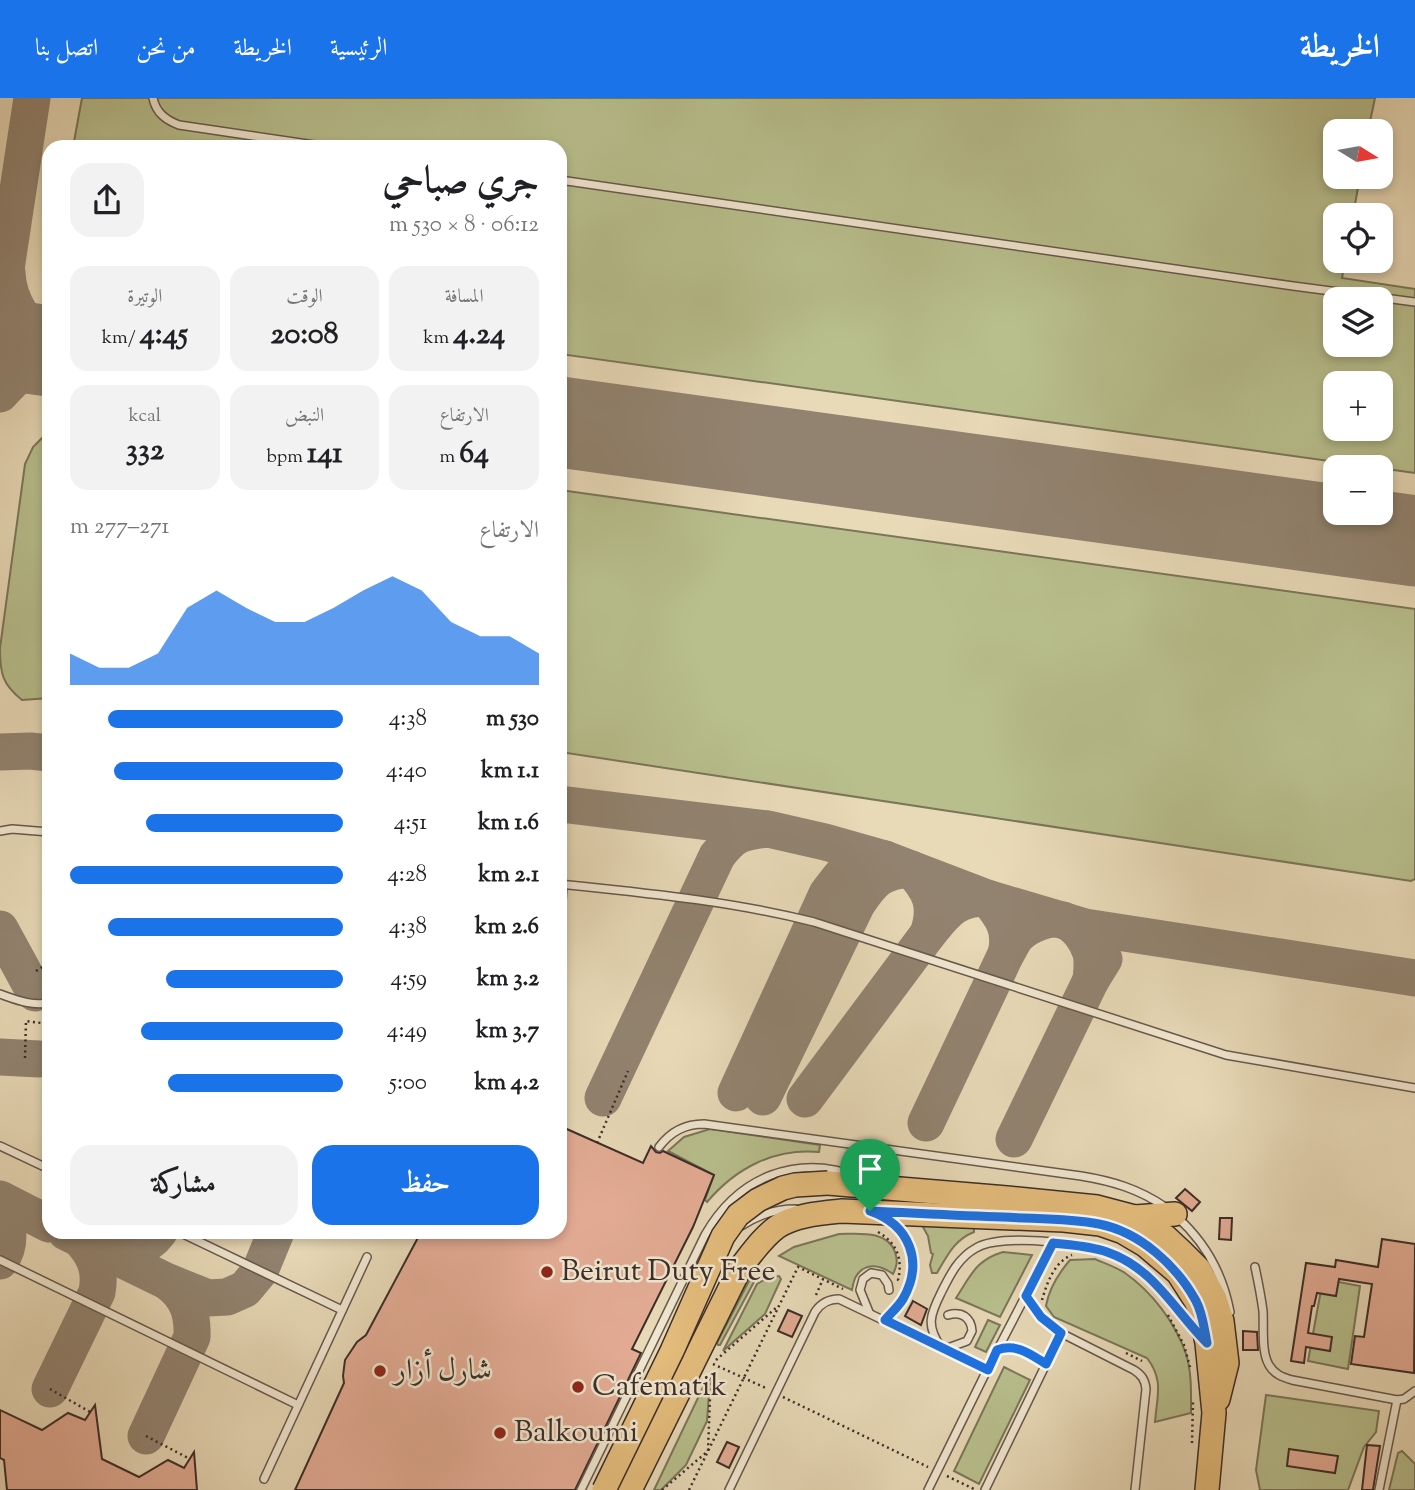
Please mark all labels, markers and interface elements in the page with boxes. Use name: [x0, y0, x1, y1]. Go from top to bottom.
text: الخريطة: [1300, 25, 1380, 73]
text: اتصل بنا: [35, 32, 98, 66]
text: من نحن: [136, 32, 196, 66]
text: الخريطة: [234, 32, 292, 66]
text: الرئيسية: [330, 32, 388, 66]
north arrow: [1323, 119, 1393, 189]
map controls: [1323, 119, 1393, 525]
text: جري صباحي: [383, 156, 539, 210]
button: share: [70, 163, 144, 237]
button: locate: [1323, 203, 1393, 273]
text: 06:12 · 8 × 530 m: [389, 209, 539, 242]
text: الوتيرة: [127, 284, 162, 311]
text: الوقت: [286, 284, 323, 311]
text: المسافة: [445, 284, 484, 311]
button: layers: [1323, 287, 1393, 357]
text: 4:45: [140, 314, 188, 357]
text: 20:08: [271, 314, 339, 357]
text: 4.24: [453, 314, 505, 357]
text: /km: [102, 325, 140, 352]
text: km: [423, 325, 453, 352]
button: +: [1323, 371, 1393, 441]
text: kcal: [129, 403, 161, 430]
text: النبض: [285, 403, 324, 430]
text: الارتفاع: [440, 403, 489, 430]
text: 332: [126, 430, 164, 473]
text: 141: [307, 433, 343, 476]
text: 64: [459, 433, 489, 476]
text: bpm: [266, 444, 307, 471]
text: m: [440, 444, 459, 471]
button: −: [1323, 455, 1393, 525]
text: 271–277 m: [70, 511, 169, 544]
text: الارتفاع: [479, 515, 539, 548]
text: 4:38: [389, 703, 427, 736]
text: 530 m: [486, 703, 539, 736]
text: 4:40: [386, 755, 427, 788]
text: 1.1 km: [481, 755, 539, 788]
text: 4:51: [394, 807, 427, 840]
text: 1.6 km: [478, 807, 539, 840]
text: 4:28: [387, 859, 427, 892]
text: 2.1 km: [478, 859, 539, 892]
text: 4:38: [389, 911, 427, 944]
text: 2.6 km: [475, 911, 539, 944]
text: 4:59: [390, 963, 427, 996]
text: 3.2 km: [477, 963, 539, 996]
text: 4:49: [387, 1015, 427, 1048]
text: 3.7 km: [476, 1015, 539, 1048]
text: 5:00: [389, 1067, 427, 1100]
text: 4.2 km: [474, 1067, 539, 1100]
pin: [840, 1139, 900, 1211]
button: مشاركة: [70, 1145, 298, 1225]
button: حفظ: [312, 1145, 539, 1225]
icon: arrive: [851, 1150, 889, 1188]
place label: Beirut Duty Free: [561, 1251, 775, 1294]
marker: Beirut Duty Free: [539, 1264, 555, 1280]
place label: شارل أزار: [391, 1348, 492, 1393]
marker: شارل أزار: [372, 1363, 388, 1379]
place label: Cafematik: [592, 1366, 727, 1409]
marker: Cafematik: [570, 1379, 586, 1395]
place label: Balkoumi: [514, 1412, 638, 1455]
marker: Balkoumi: [492, 1425, 508, 1441]

